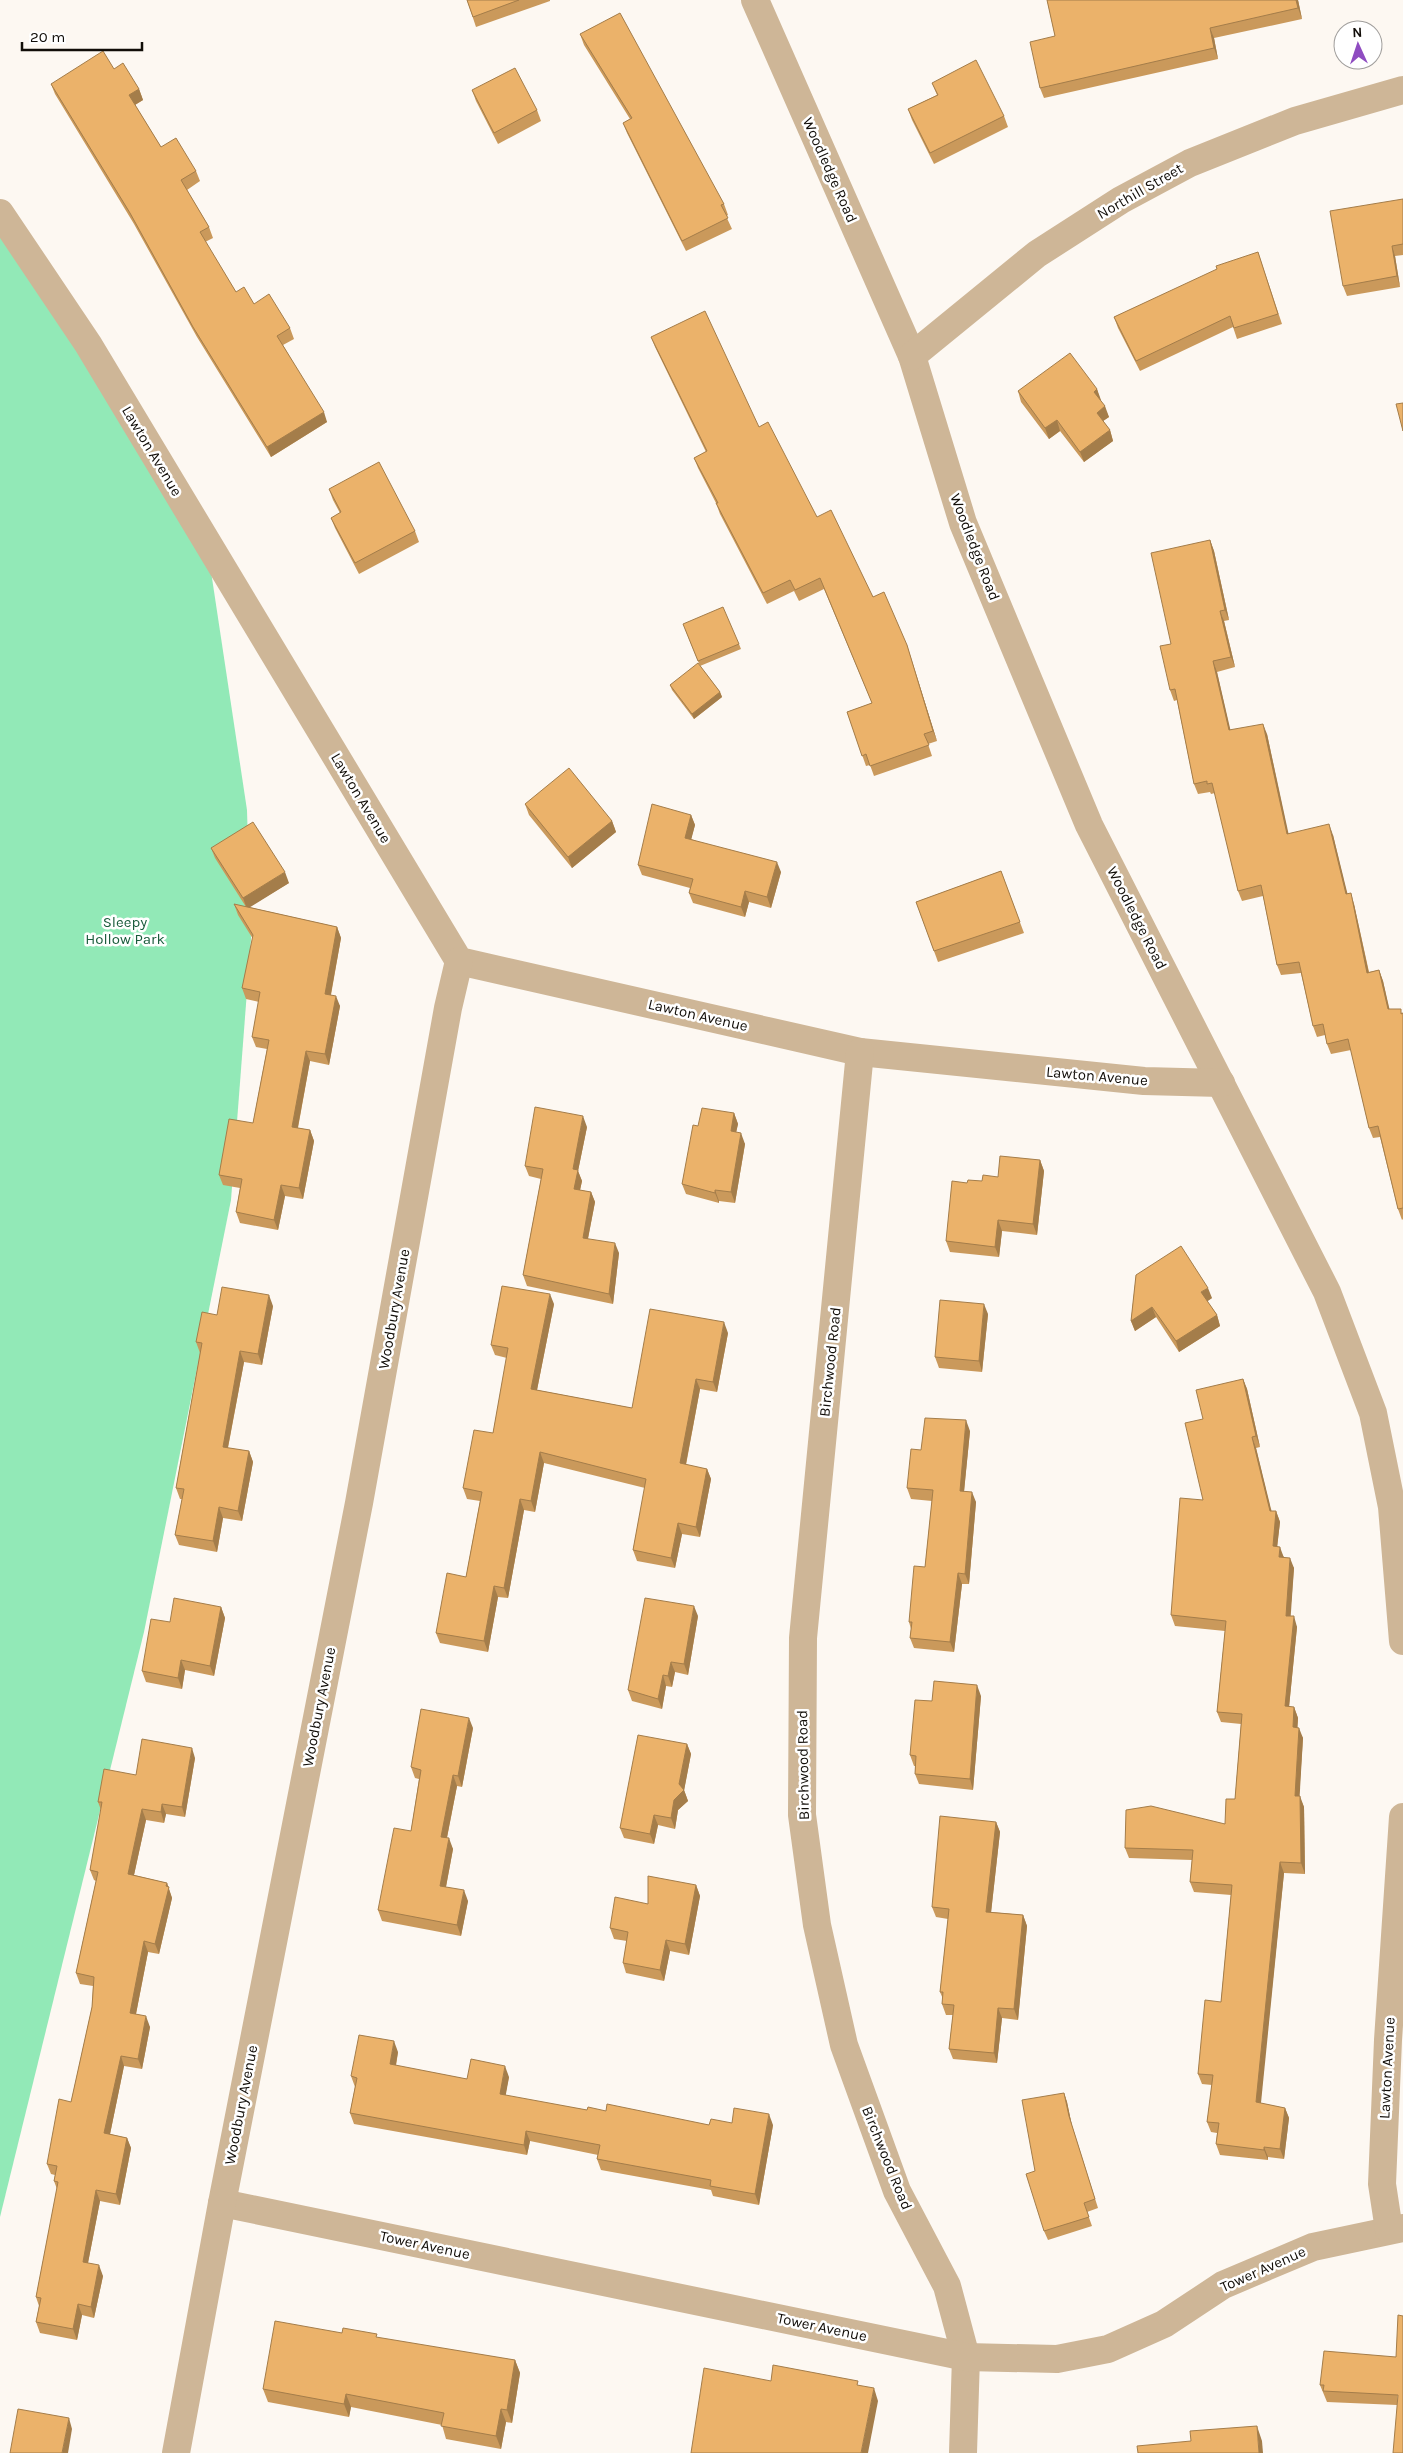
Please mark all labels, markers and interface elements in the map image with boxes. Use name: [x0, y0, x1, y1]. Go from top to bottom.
scale bar: [22, 20, 142, 52]
north arrow: [1333, 20, 1383, 70]
text: N: [1352, 24, 1363, 41]
text: 20 m: [30, 28, 65, 46]
street label: Woodledge Road: [799, 115, 861, 225]
street label: Northill Street: [1094, 159, 1186, 223]
street label: Lawton Avenue: [118, 403, 186, 499]
street label: Woodledge Road: [946, 491, 1004, 603]
street label: Lawton Avenue: [327, 750, 395, 846]
street label: Woodledge Road: [1103, 863, 1171, 973]
park label: Sleepy Hollow Park: [85, 913, 165, 948]
street label: Lawton Avenue: [646, 995, 750, 1035]
street label: Lawton Avenue: [1045, 1063, 1149, 1089]
street label: Woodbury Avenue: [375, 1248, 413, 1370]
street label: Birchwood Road: [815, 1306, 845, 1418]
street label: Woodbury Avenue: [299, 1646, 339, 1768]
street label: Birchwood Road: [793, 1710, 813, 1820]
street label: Lawton Avenue: [1375, 2017, 1399, 2119]
street label: Woodbury Avenue: [221, 2044, 261, 2166]
street label: Birchwood Road: [858, 2104, 916, 2212]
street label: Tower Avenue: [378, 2227, 472, 2263]
street label: Tower Avenue: [1218, 2242, 1308, 2296]
street label: Tower Avenue: [775, 2309, 869, 2345]

